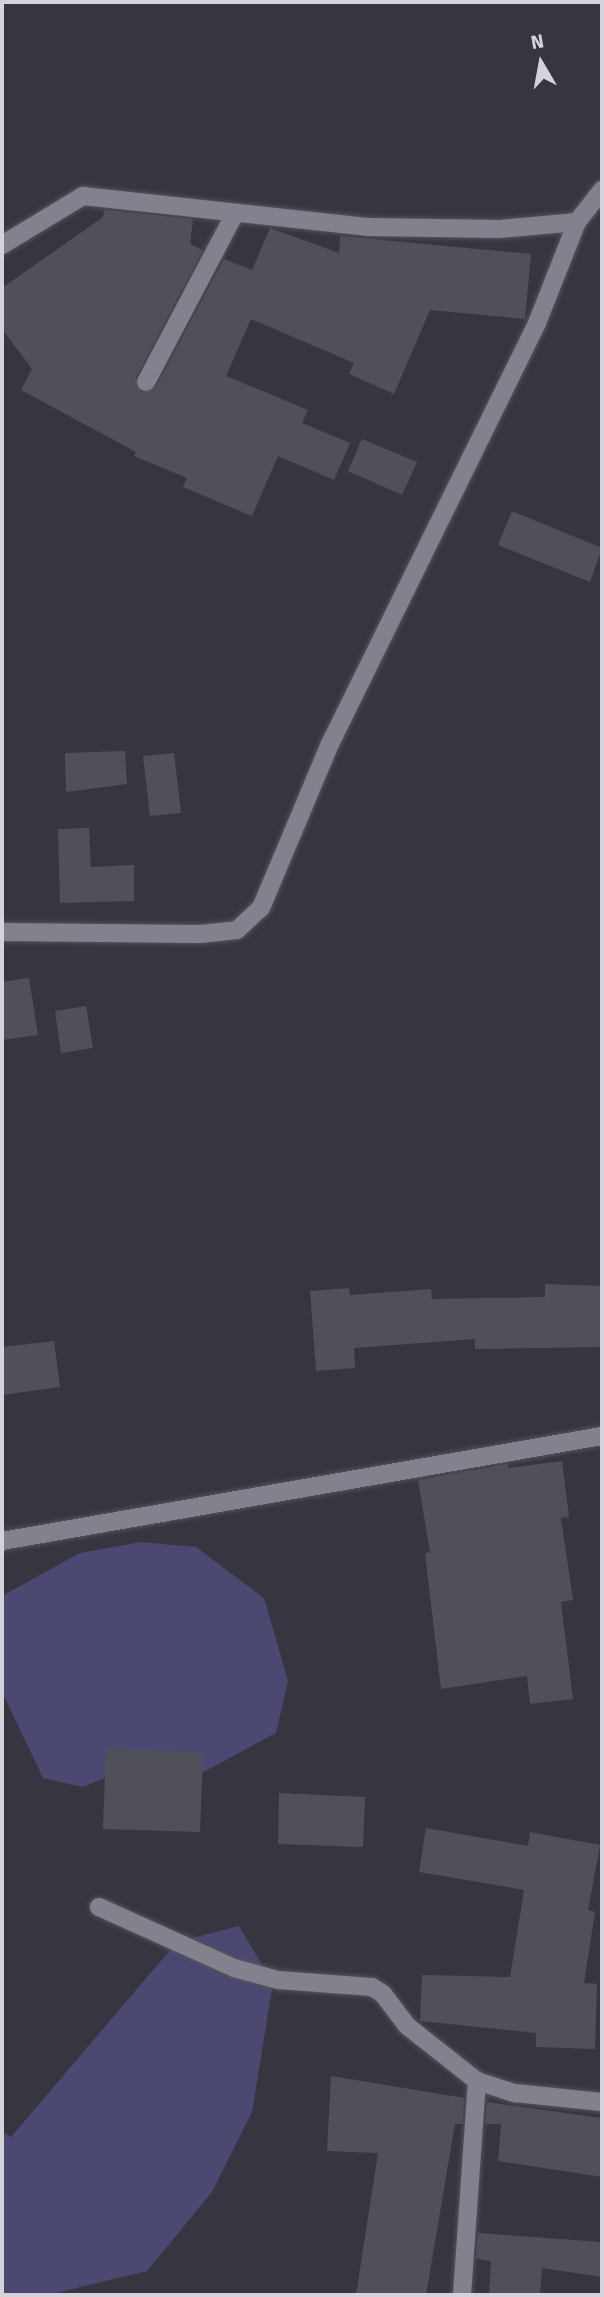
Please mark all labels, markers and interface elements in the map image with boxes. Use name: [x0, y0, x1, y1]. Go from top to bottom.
north arrow: [506, 28, 576, 98]
text: N: [529, 29, 545, 54]

